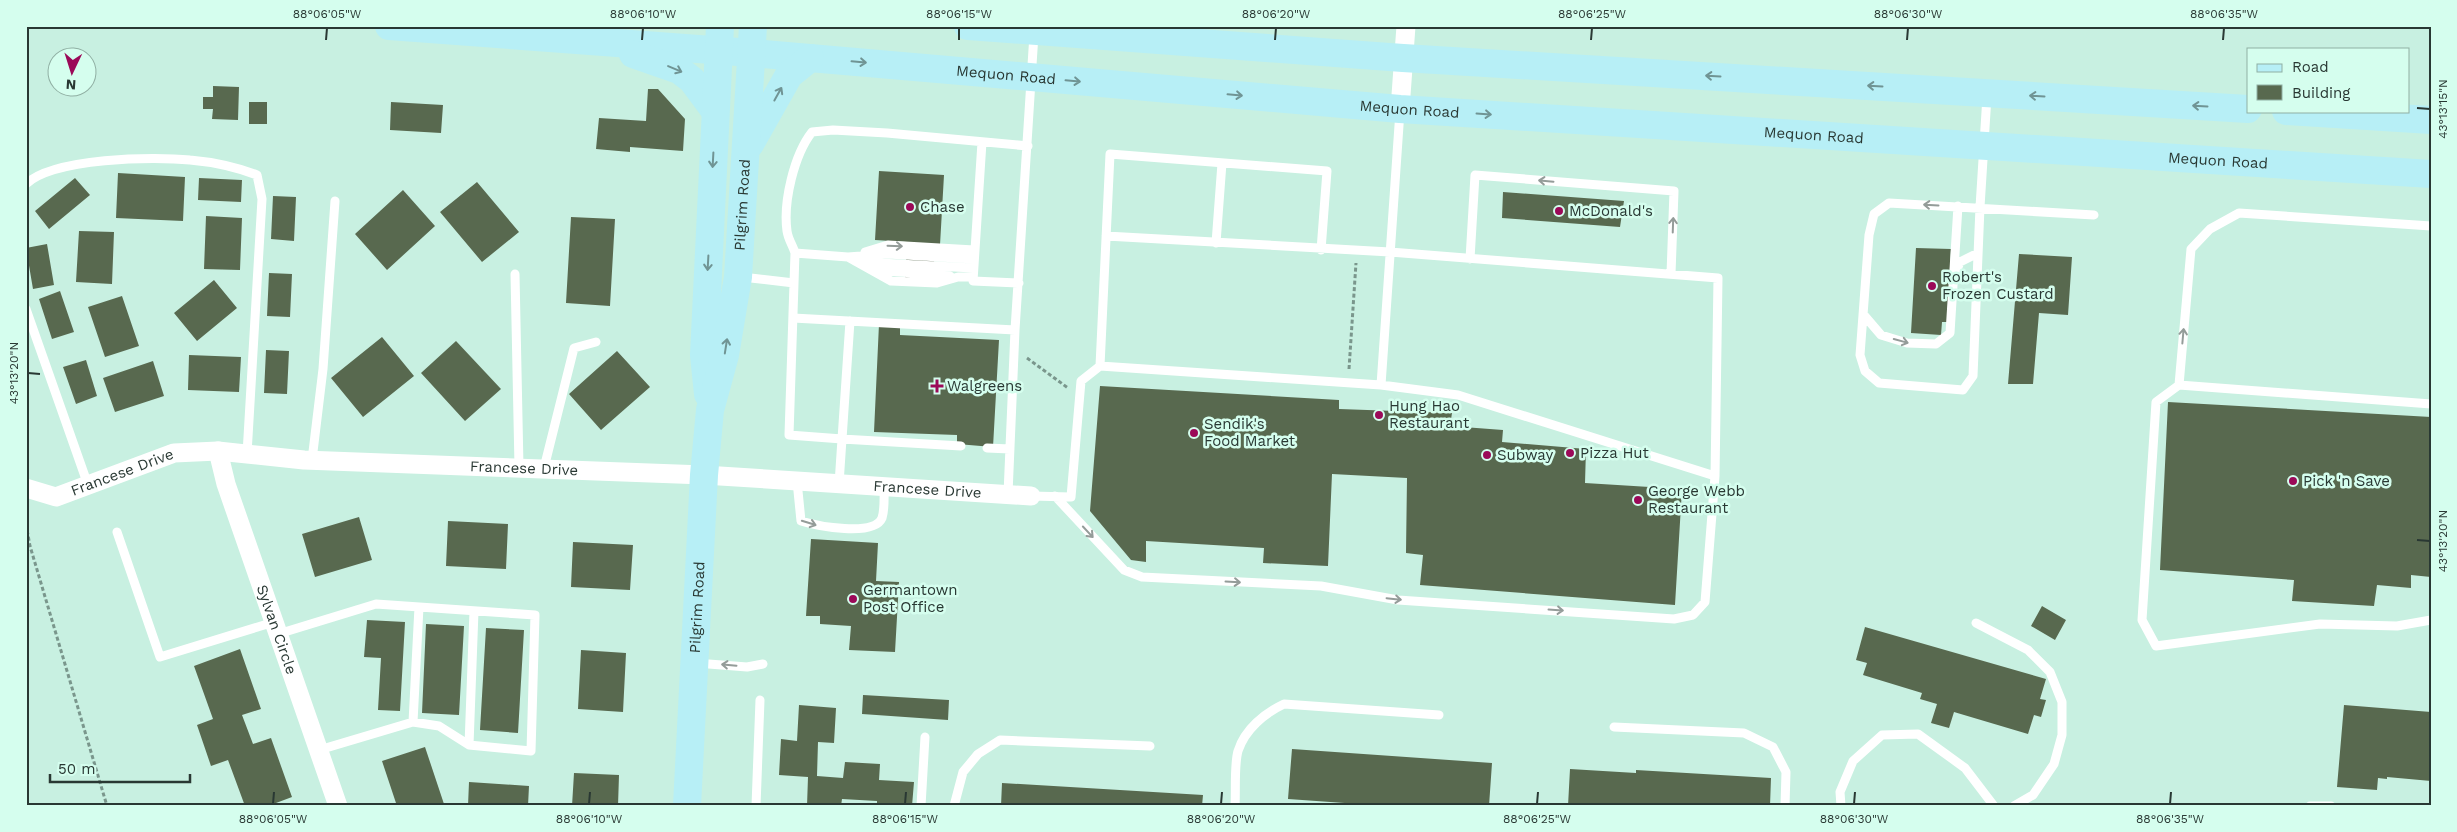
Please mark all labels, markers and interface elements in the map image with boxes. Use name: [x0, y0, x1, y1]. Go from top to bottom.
text: 88°06'05"W: [293, 7, 362, 21]
text: 88°06'10"W: [610, 7, 677, 21]
text: 88°06'15"W: [926, 7, 992, 21]
text: 88°06'20"W: [1242, 7, 1311, 21]
text: 88°06'25"W: [1558, 7, 1627, 21]
text: 88°06'30"W: [1874, 7, 1943, 21]
text: 88°06'35"W: [2190, 7, 2259, 21]
north arrow: [48, 48, 98, 98]
legend: [2247, 48, 2410, 112]
one-way arrow: [850, 58, 866, 67]
text: Road: [2292, 58, 2329, 76]
street label: Mequon Road: [955, 62, 1057, 88]
one-way arrow: [667, 65, 682, 75]
one-way arrow: [1705, 72, 1721, 81]
one-way arrow: [1064, 76, 1080, 86]
text: N: [65, 77, 77, 93]
text: 43°13'15"N: [2436, 79, 2450, 139]
one-way arrow: [1867, 82, 1883, 91]
text: Building: [2292, 84, 2350, 102]
one-way arrow: [773, 87, 783, 102]
one-way arrow: [1226, 90, 1242, 99]
one-way arrow: [2030, 92, 2046, 101]
street label: Mequon Road: [1359, 97, 1460, 122]
one-way arrow: [2192, 101, 2208, 111]
one-way arrow: [1476, 110, 1492, 119]
street label: Mequon Road: [1763, 123, 1864, 147]
street label: Mequon Road: [2167, 148, 2268, 173]
one-way arrow: [708, 152, 717, 168]
street label: Pilgrim Road: [731, 159, 754, 251]
one-way arrow: [1538, 176, 1554, 185]
place label: Chase: [920, 198, 965, 216]
one-way arrow: [1923, 200, 1940, 210]
marker: Chase: [904, 201, 916, 213]
place label: McDonald's: [1569, 202, 1653, 220]
marker: McDonald's: [1553, 205, 1565, 217]
one-way arrow: [1668, 218, 1677, 234]
one-way arrow: [887, 241, 903, 251]
one-way arrow: [703, 254, 713, 271]
place label: Robert's Frozen Custard: [1942, 268, 2054, 303]
marker: Robert's Frozen Custard: [1926, 280, 1938, 292]
one-way arrow: [2178, 329, 2188, 345]
one-way arrow: [1892, 337, 1908, 346]
one-way arrow: [722, 338, 732, 354]
text: 43°13'20"N: [7, 342, 21, 404]
place label: Walgreens: [947, 377, 1022, 395]
marker: Walgreens: [931, 380, 943, 392]
place label: Hung Hao Restaurant: [1389, 397, 1470, 432]
marker: Hung Hao Restaurant: [1373, 409, 1385, 421]
place label: Sendik's Food Market: [1204, 415, 1296, 450]
marker: Sendik's Food Market: [1188, 427, 1200, 439]
place label: Pizza Hut: [1580, 444, 1650, 462]
street label: Francese Drive: [68, 445, 176, 500]
place label: Subway: [1497, 446, 1553, 464]
marker: Pizza Hut: [1564, 447, 1576, 459]
marker: Subway: [1481, 449, 1493, 461]
street label: Francese Drive: [470, 457, 579, 479]
place label: Pick 'n Save: [2303, 472, 2390, 490]
marker: Pick 'n Save: [2287, 475, 2299, 487]
street label: Francese Drive: [873, 477, 982, 502]
place label: George Webb Restaurant: [1648, 482, 1745, 517]
marker: George Webb Restaurant: [1632, 494, 1644, 506]
text: 43°13'20"N: [2436, 510, 2450, 572]
one-way arrow: [801, 519, 817, 529]
one-way arrow: [1082, 526, 1094, 538]
street label: Pilgrim Road: [686, 561, 709, 654]
one-way arrow: [1224, 578, 1240, 587]
place label: Germantown Post Office: [863, 581, 957, 616]
street label: Sylvan Circle: [253, 582, 300, 677]
marker: Germantown Post Office: [847, 593, 859, 605]
one-way arrow: [1385, 594, 1401, 604]
one-way arrow: [1548, 606, 1564, 615]
one-way arrow: [721, 661, 737, 670]
scale bar: [50, 752, 190, 784]
text: 50 m: [58, 760, 95, 778]
text: 88°06'05"W: [239, 812, 308, 826]
text: 88°06'10"W: [556, 812, 623, 826]
text: 88°06'15"W: [872, 812, 938, 826]
text: 88°06'20"W: [1187, 812, 1256, 826]
text: 88°06'25"W: [1503, 812, 1572, 826]
text: 88°06'30"W: [1820, 812, 1889, 826]
text: 88°06'35"W: [2136, 812, 2205, 826]

